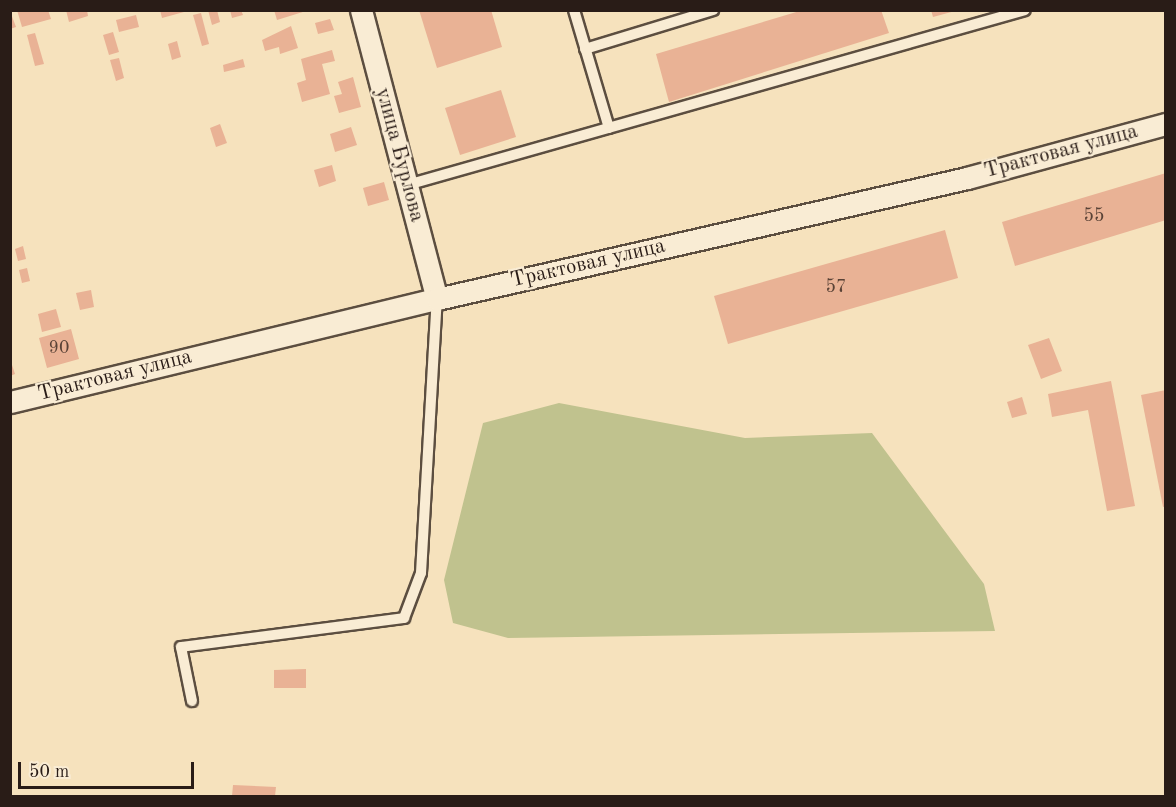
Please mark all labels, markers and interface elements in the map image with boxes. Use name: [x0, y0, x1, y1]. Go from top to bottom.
street label: улица Бурлова: [369, 85, 429, 225]
street label: Трактовая улица: [981, 119, 1141, 185]
house number: 55: [1084, 205, 1104, 227]
street label: Трактовая улица: [508, 234, 668, 294]
house number: 57: [826, 276, 846, 298]
house number: 90: [49, 337, 69, 359]
street label: Трактовая улица: [35, 345, 195, 407]
scale bar: [21, 750, 196, 788]
text: 50 m: [29, 763, 69, 781]

